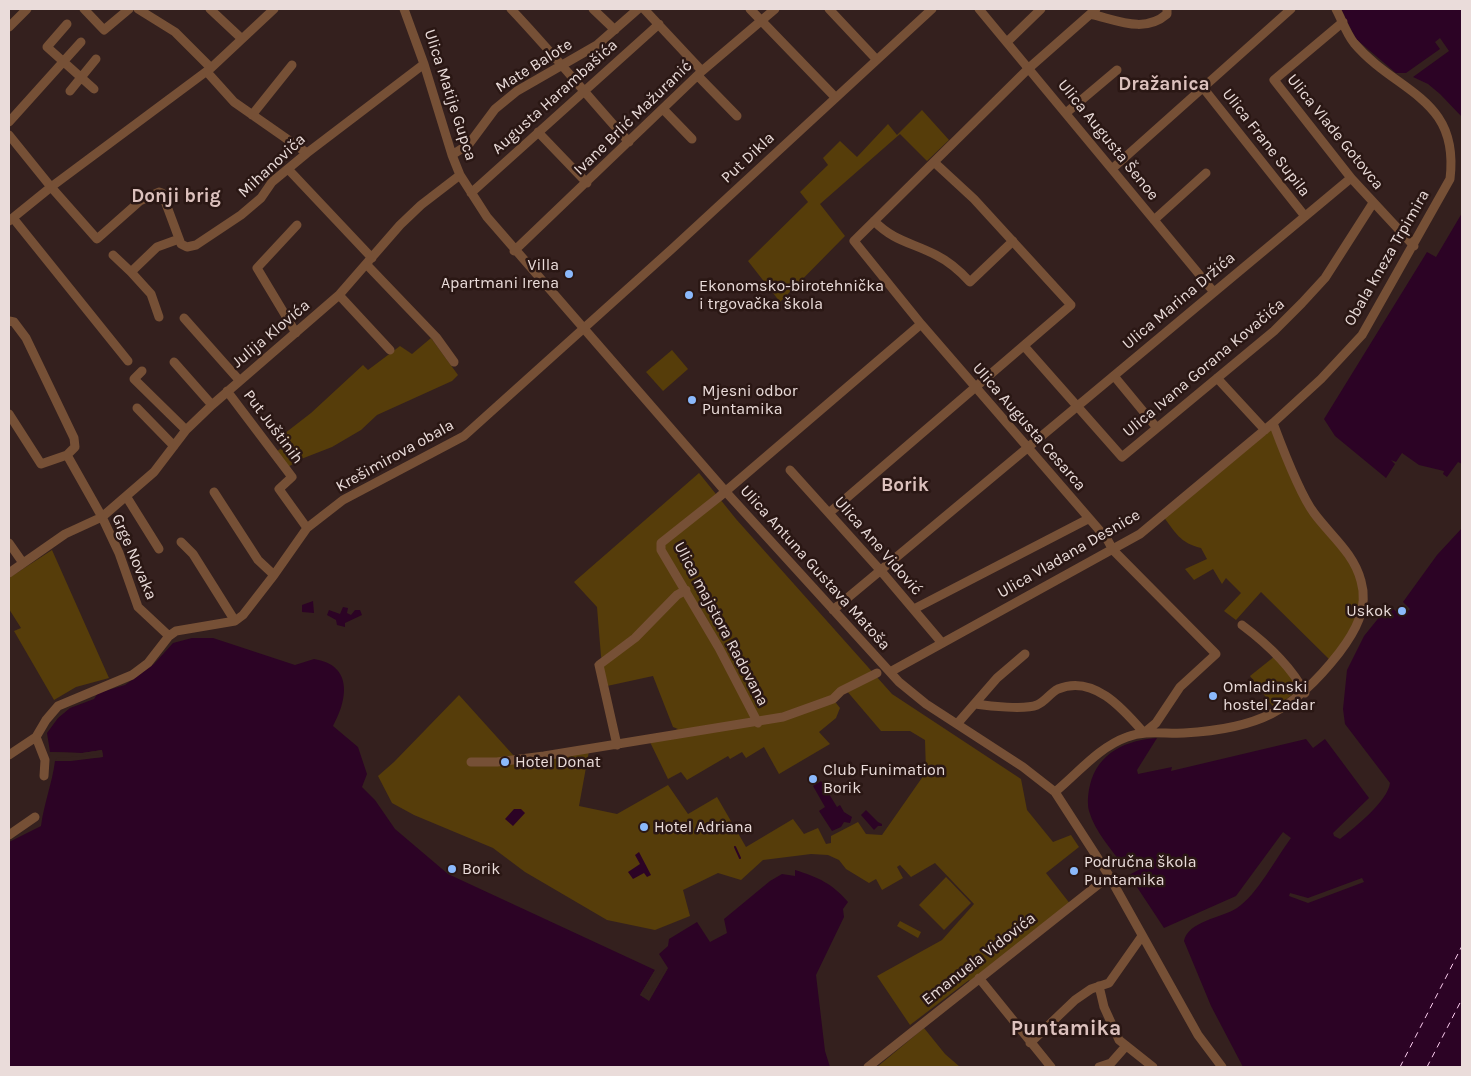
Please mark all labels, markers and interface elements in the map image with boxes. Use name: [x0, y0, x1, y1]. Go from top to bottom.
street label: Ulica Matije Gupca: [420, 27, 480, 163]
street label: Mate Balote: [492, 35, 576, 97]
street label: Augusta Harambašića: [488, 36, 622, 158]
street label: Ivane Brlić Mažuranić: [570, 57, 696, 179]
street label: Ulica Vlade Gotovca: [1282, 70, 1388, 194]
district label: Dražanica: [1118, 74, 1210, 96]
street label: Ulica Augusta Šenoe: [1053, 76, 1163, 204]
street label: Ulica Frane Supila: [1218, 85, 1314, 201]
street label: Put Dikla: [717, 128, 779, 188]
street label: Mihanoviča: [234, 130, 310, 202]
district label: Donji brig: [131, 186, 221, 208]
street label: Obala kneza Trpimira: [1340, 187, 1434, 329]
street label: Ulica Marina Držića: [1119, 248, 1239, 354]
place label: Villa Apartmani Irena: [441, 255, 559, 293]
marker: Villa Apartmani Irena: [563, 268, 575, 280]
place label: Ekonomsko-birotehnička i trgovačka škola: [699, 276, 884, 314]
marker: Ekonomsko-birotehnička i trgovačka škola: [683, 289, 695, 301]
street label: Ulica Ivana Gorana Kovačića: [1119, 295, 1289, 441]
street label: Julija Klovića: [228, 296, 314, 372]
street label: Ulica Augusta Cesarca: [968, 359, 1090, 495]
place label: Mjesni odbor Puntamika: [702, 381, 798, 419]
street label: Put Juštinih: [239, 386, 307, 468]
marker: Mjesni odbor Puntamika: [686, 394, 698, 406]
street label: Krešimirova obala: [333, 416, 457, 496]
district label: Borik: [881, 475, 929, 497]
street label: Ulica Antuna Gustava Matoša: [736, 481, 894, 655]
street label: Ulica Ane Vidović: [830, 493, 926, 599]
street label: Ulica Vladana Desnice: [994, 505, 1144, 603]
street label: Grge Novaka: [107, 511, 161, 603]
street label: Ulica majstora Radovana: [670, 539, 772, 709]
place label: Uskok: [1346, 601, 1392, 621]
marker: Uskok: [1396, 605, 1408, 617]
place label: Omladinski hostel Zadar: [1223, 677, 1315, 715]
marker: Omladinski hostel Zadar: [1207, 690, 1219, 702]
place label: Hotel Donat: [515, 752, 601, 772]
marker: Hotel Donat: [499, 756, 511, 768]
place label: Club Funimation Borik: [823, 760, 945, 798]
marker: Club Funimation Borik: [807, 773, 819, 785]
place label: Hotel Adriana: [654, 817, 752, 837]
marker: Hotel Adriana: [638, 821, 650, 833]
place label: Područna škola Puntamika: [1084, 852, 1197, 890]
place label: Borik: [462, 859, 500, 879]
marker: Borik: [446, 863, 458, 875]
marker: Područna škola Puntamika: [1068, 865, 1080, 877]
street label: Emanuela Vidovića: [918, 909, 1040, 1009]
district label: Puntamika: [1011, 1016, 1121, 1042]

